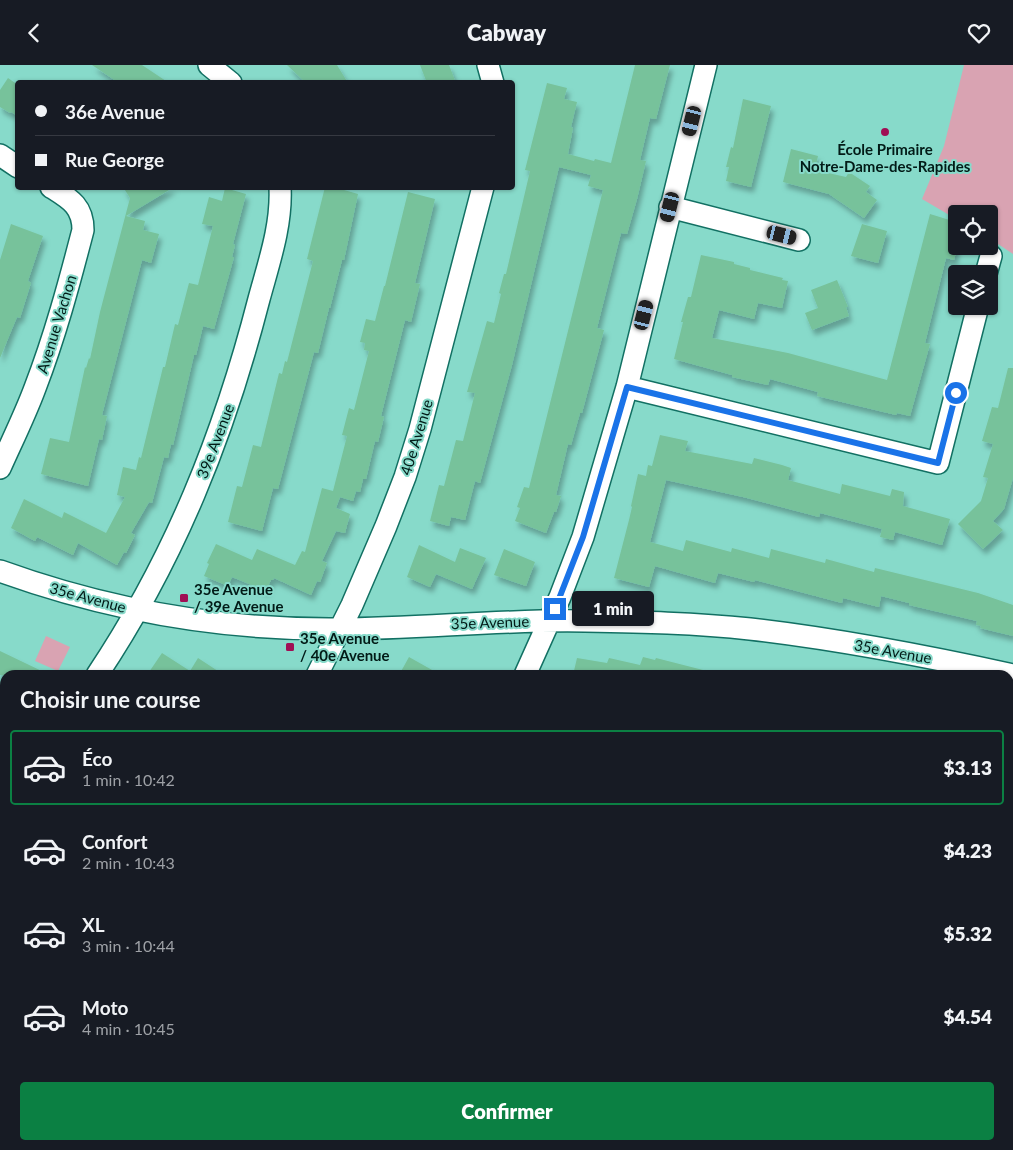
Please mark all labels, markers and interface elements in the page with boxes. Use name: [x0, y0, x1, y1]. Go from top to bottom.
icon: back: [20, 19, 48, 47]
text: Cabway: [467, 19, 546, 46]
icon: heart: [965, 19, 993, 47]
text: 36e Avenue: [65, 100, 165, 123]
car: [681, 105, 702, 137]
marker: École Primaire Notre-Dame-des-Rapides: [879, 126, 891, 138]
place label: École Primaire Notre-Dame-des-Rapides: [800, 140, 971, 175]
text: Rue George: [65, 148, 164, 171]
car: [659, 191, 680, 223]
map controls: [948, 205, 998, 315]
button: locate: [948, 205, 998, 255]
car: [765, 224, 798, 246]
button: layers: [948, 265, 998, 315]
street label: Avenue Vachon: [33, 273, 79, 375]
car: [633, 299, 654, 331]
route start: [945, 382, 967, 404]
street label: 40e Avenue: [396, 397, 436, 477]
street label: 39e Avenue: [193, 401, 237, 481]
street label: 35e Avenue: [48, 578, 128, 616]
place label: 35e Avenue / 39e Avenue: [194, 580, 284, 615]
callout: 1 min: [572, 591, 655, 627]
marker: 35e Avenue / 39e Avenue: [178, 592, 190, 604]
route end: [544, 598, 566, 620]
text: 1 min: [593, 599, 633, 618]
street label: 35e Avenue: [451, 612, 530, 632]
place label: 35e Avenue / 40e Avenue: [300, 629, 390, 664]
street label: 35e Avenue: [853, 635, 933, 667]
marker: 35e Avenue / 40e Avenue: [284, 641, 296, 653]
text: Choisir une course: [20, 686, 201, 713]
icon: car: [22, 745, 67, 790]
text: Éco: [82, 747, 112, 770]
text: $3.13: [943, 756, 992, 779]
text: 1 min · 10:42: [82, 770, 175, 789]
icon: car: [22, 828, 67, 873]
text: Confort: [82, 830, 147, 853]
text: $4.23: [943, 839, 992, 862]
text: 2 min · 10:43: [82, 853, 175, 872]
icon: car: [22, 911, 67, 956]
text: XL: [82, 913, 105, 936]
text: $5.32: [943, 922, 992, 945]
text: 3 min · 10:44: [82, 936, 175, 955]
icon: car: [22, 994, 67, 1039]
text: Moto: [82, 996, 128, 1019]
text: $4.54: [943, 1005, 992, 1028]
text: 4 min · 10:45: [82, 1019, 175, 1038]
button: Confirmer: [20, 1082, 994, 1140]

